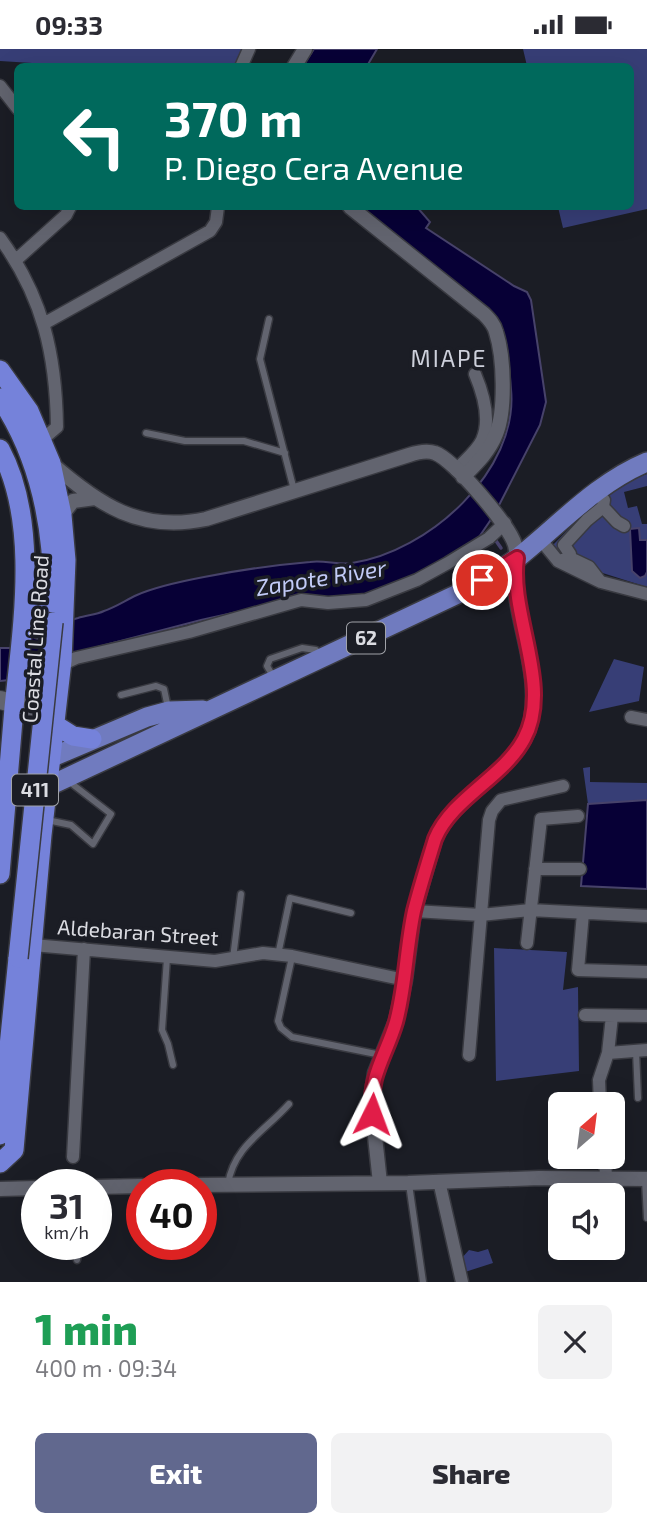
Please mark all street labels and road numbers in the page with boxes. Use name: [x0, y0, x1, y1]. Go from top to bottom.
street label: Coastal Line Road: [16, 554, 53, 724]
road number: 62: [347, 623, 385, 653]
road number: 411: [12, 775, 58, 805]
street label: Aldebaran Street: [57, 913, 219, 950]

